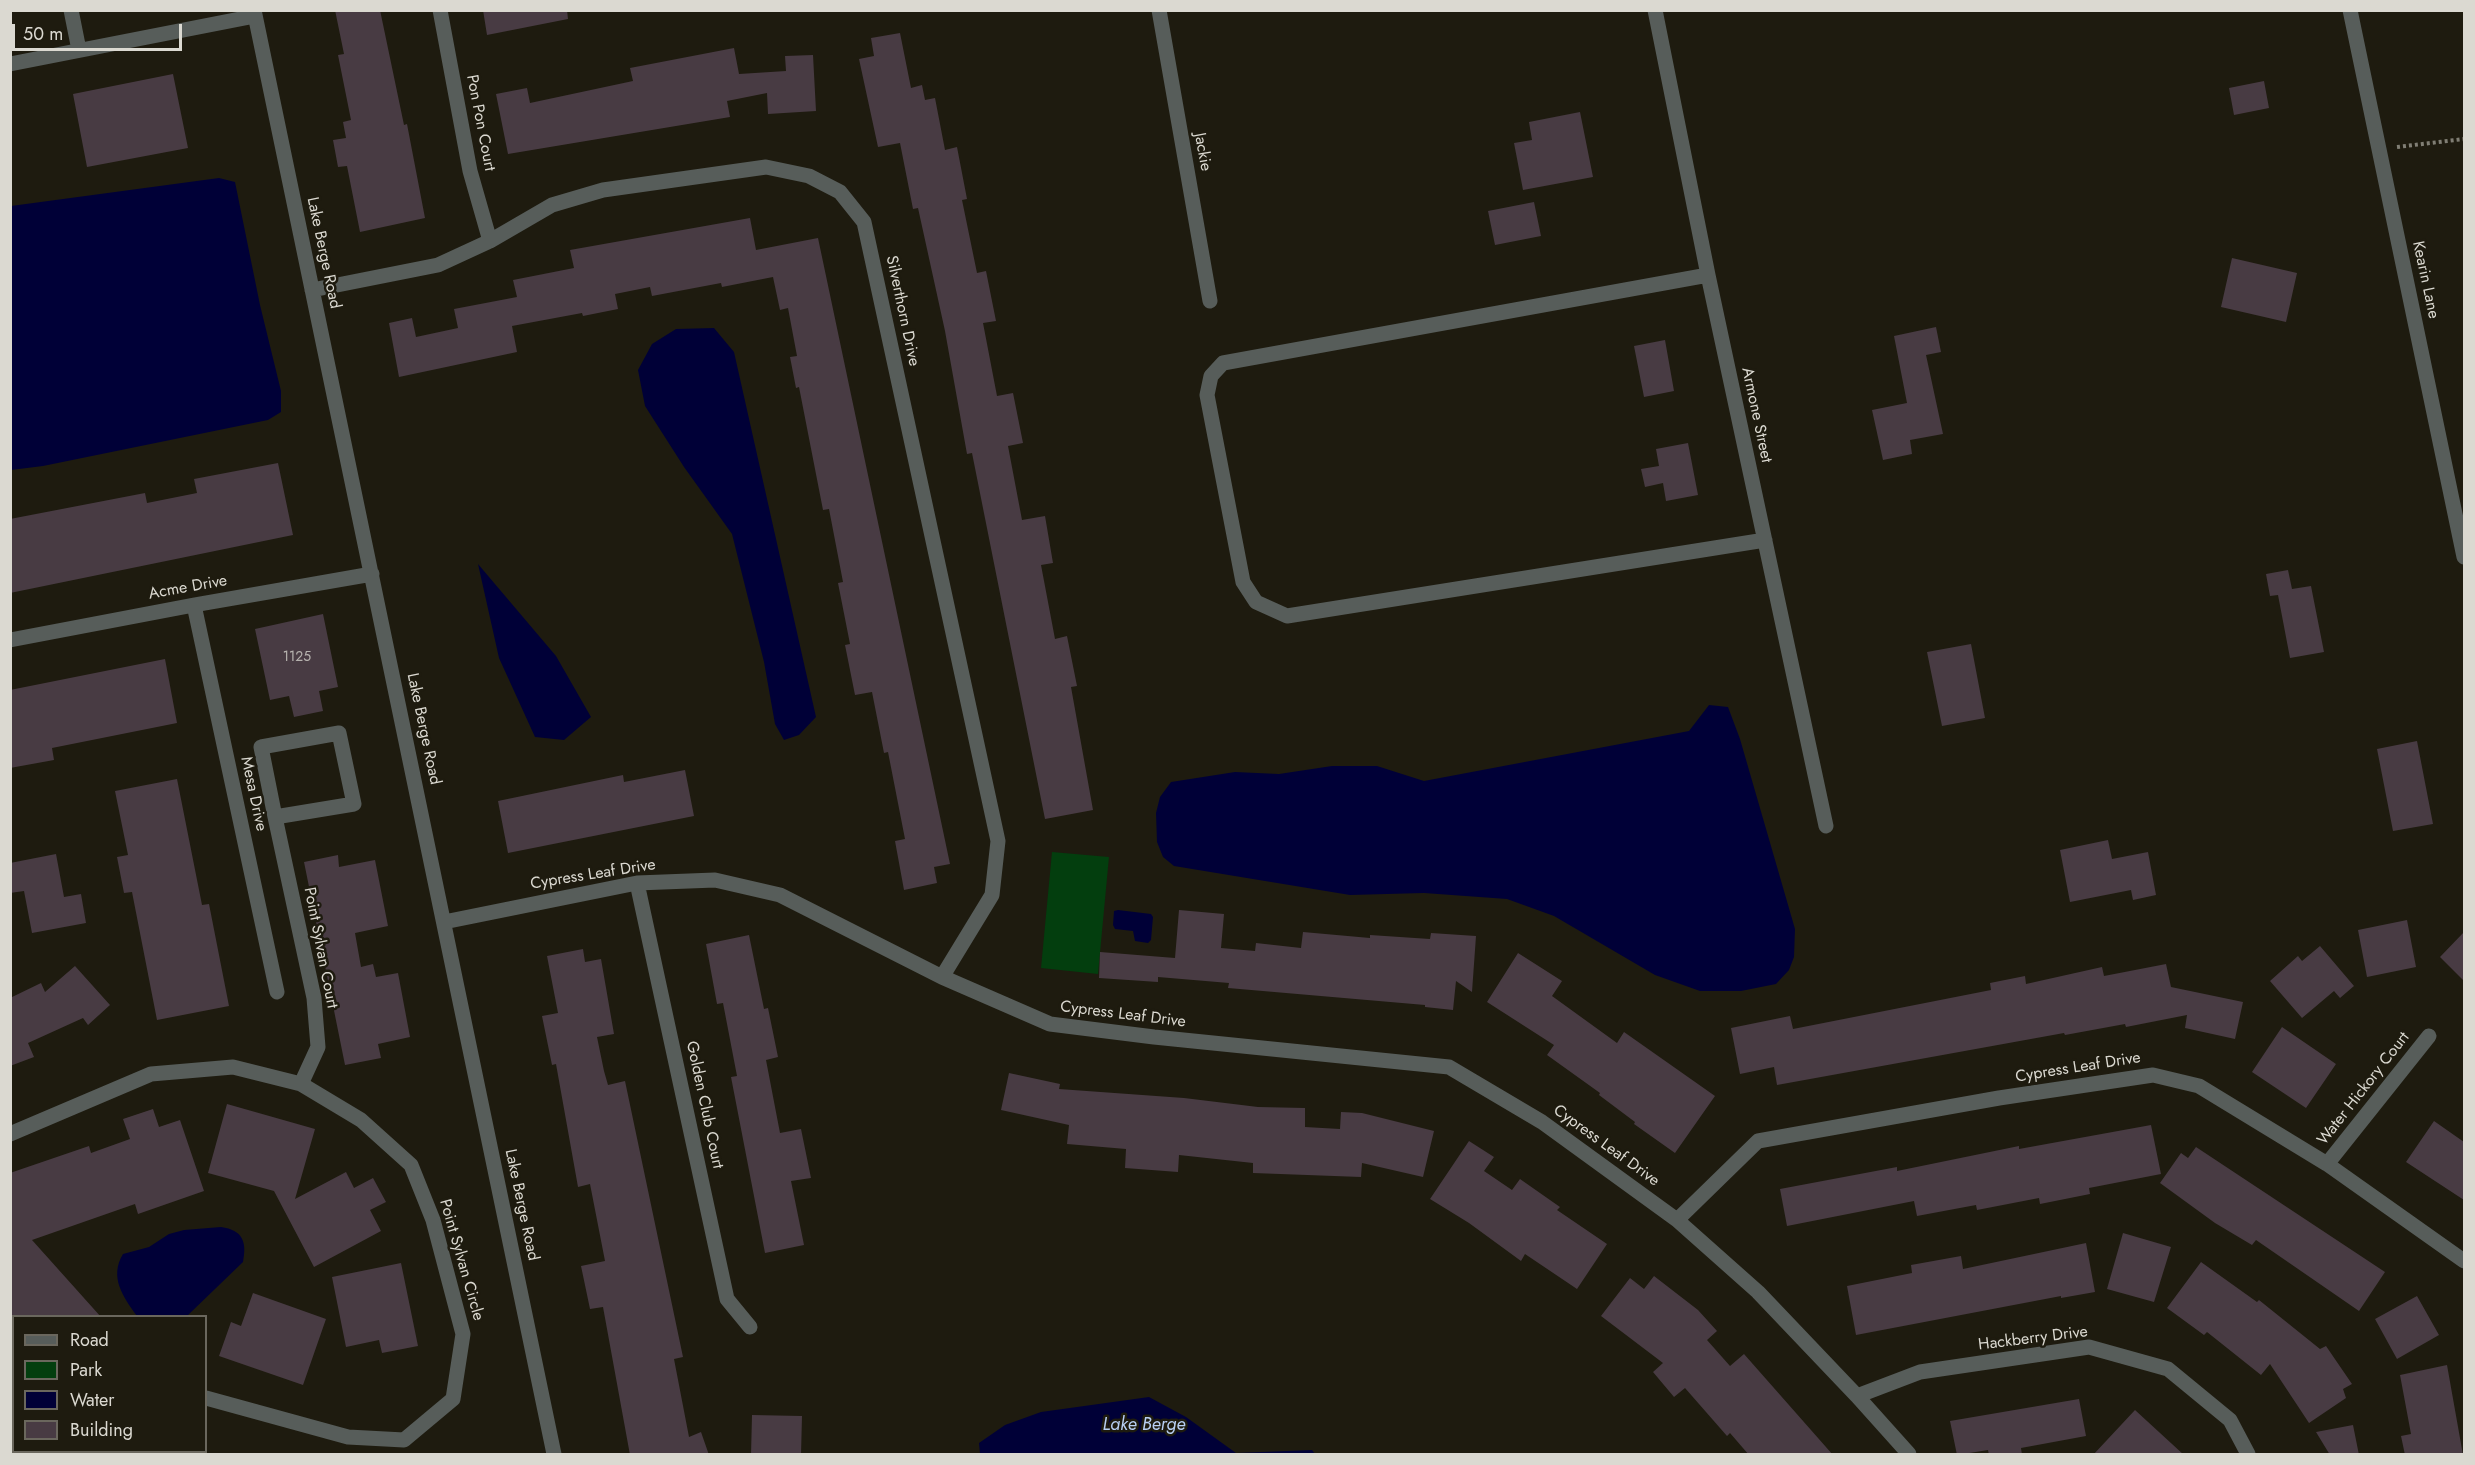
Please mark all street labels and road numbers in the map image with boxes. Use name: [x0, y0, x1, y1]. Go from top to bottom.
street label: Pon Pon Court: [461, 73, 499, 173]
street label: Jackie: [1189, 131, 1215, 173]
street label: Lake Berge Road: [302, 195, 344, 311]
street label: Kearin Lane: [2407, 239, 2443, 321]
street label: Silverthorn Drive: [881, 254, 923, 368]
street label: Armone Street: [1737, 366, 1775, 464]
street label: Acme Drive: [147, 572, 229, 604]
street label: Lake Berge Road: [402, 671, 444, 787]
street label: Mesa Drive: [236, 755, 270, 833]
street label: Cypress Leaf Drive: [529, 856, 657, 894]
street label: Point Sylvan Court: [299, 886, 341, 1010]
street label: Cypress Leaf Drive: [1059, 998, 1187, 1032]
street label: Water Hickory Court: [2314, 1029, 2414, 1149]
street label: Golden Club Court: [681, 1040, 727, 1170]
street label: Cypress Leaf Drive: [2014, 1049, 2142, 1087]
street label: Cypress Leaf Drive: [1549, 1101, 1663, 1191]
street label: Lake Berge Road: [500, 1147, 542, 1263]
street label: Point Sylvan Circle: [434, 1197, 488, 1323]
street label: Hackberry Drive: [1977, 1323, 2089, 1355]

